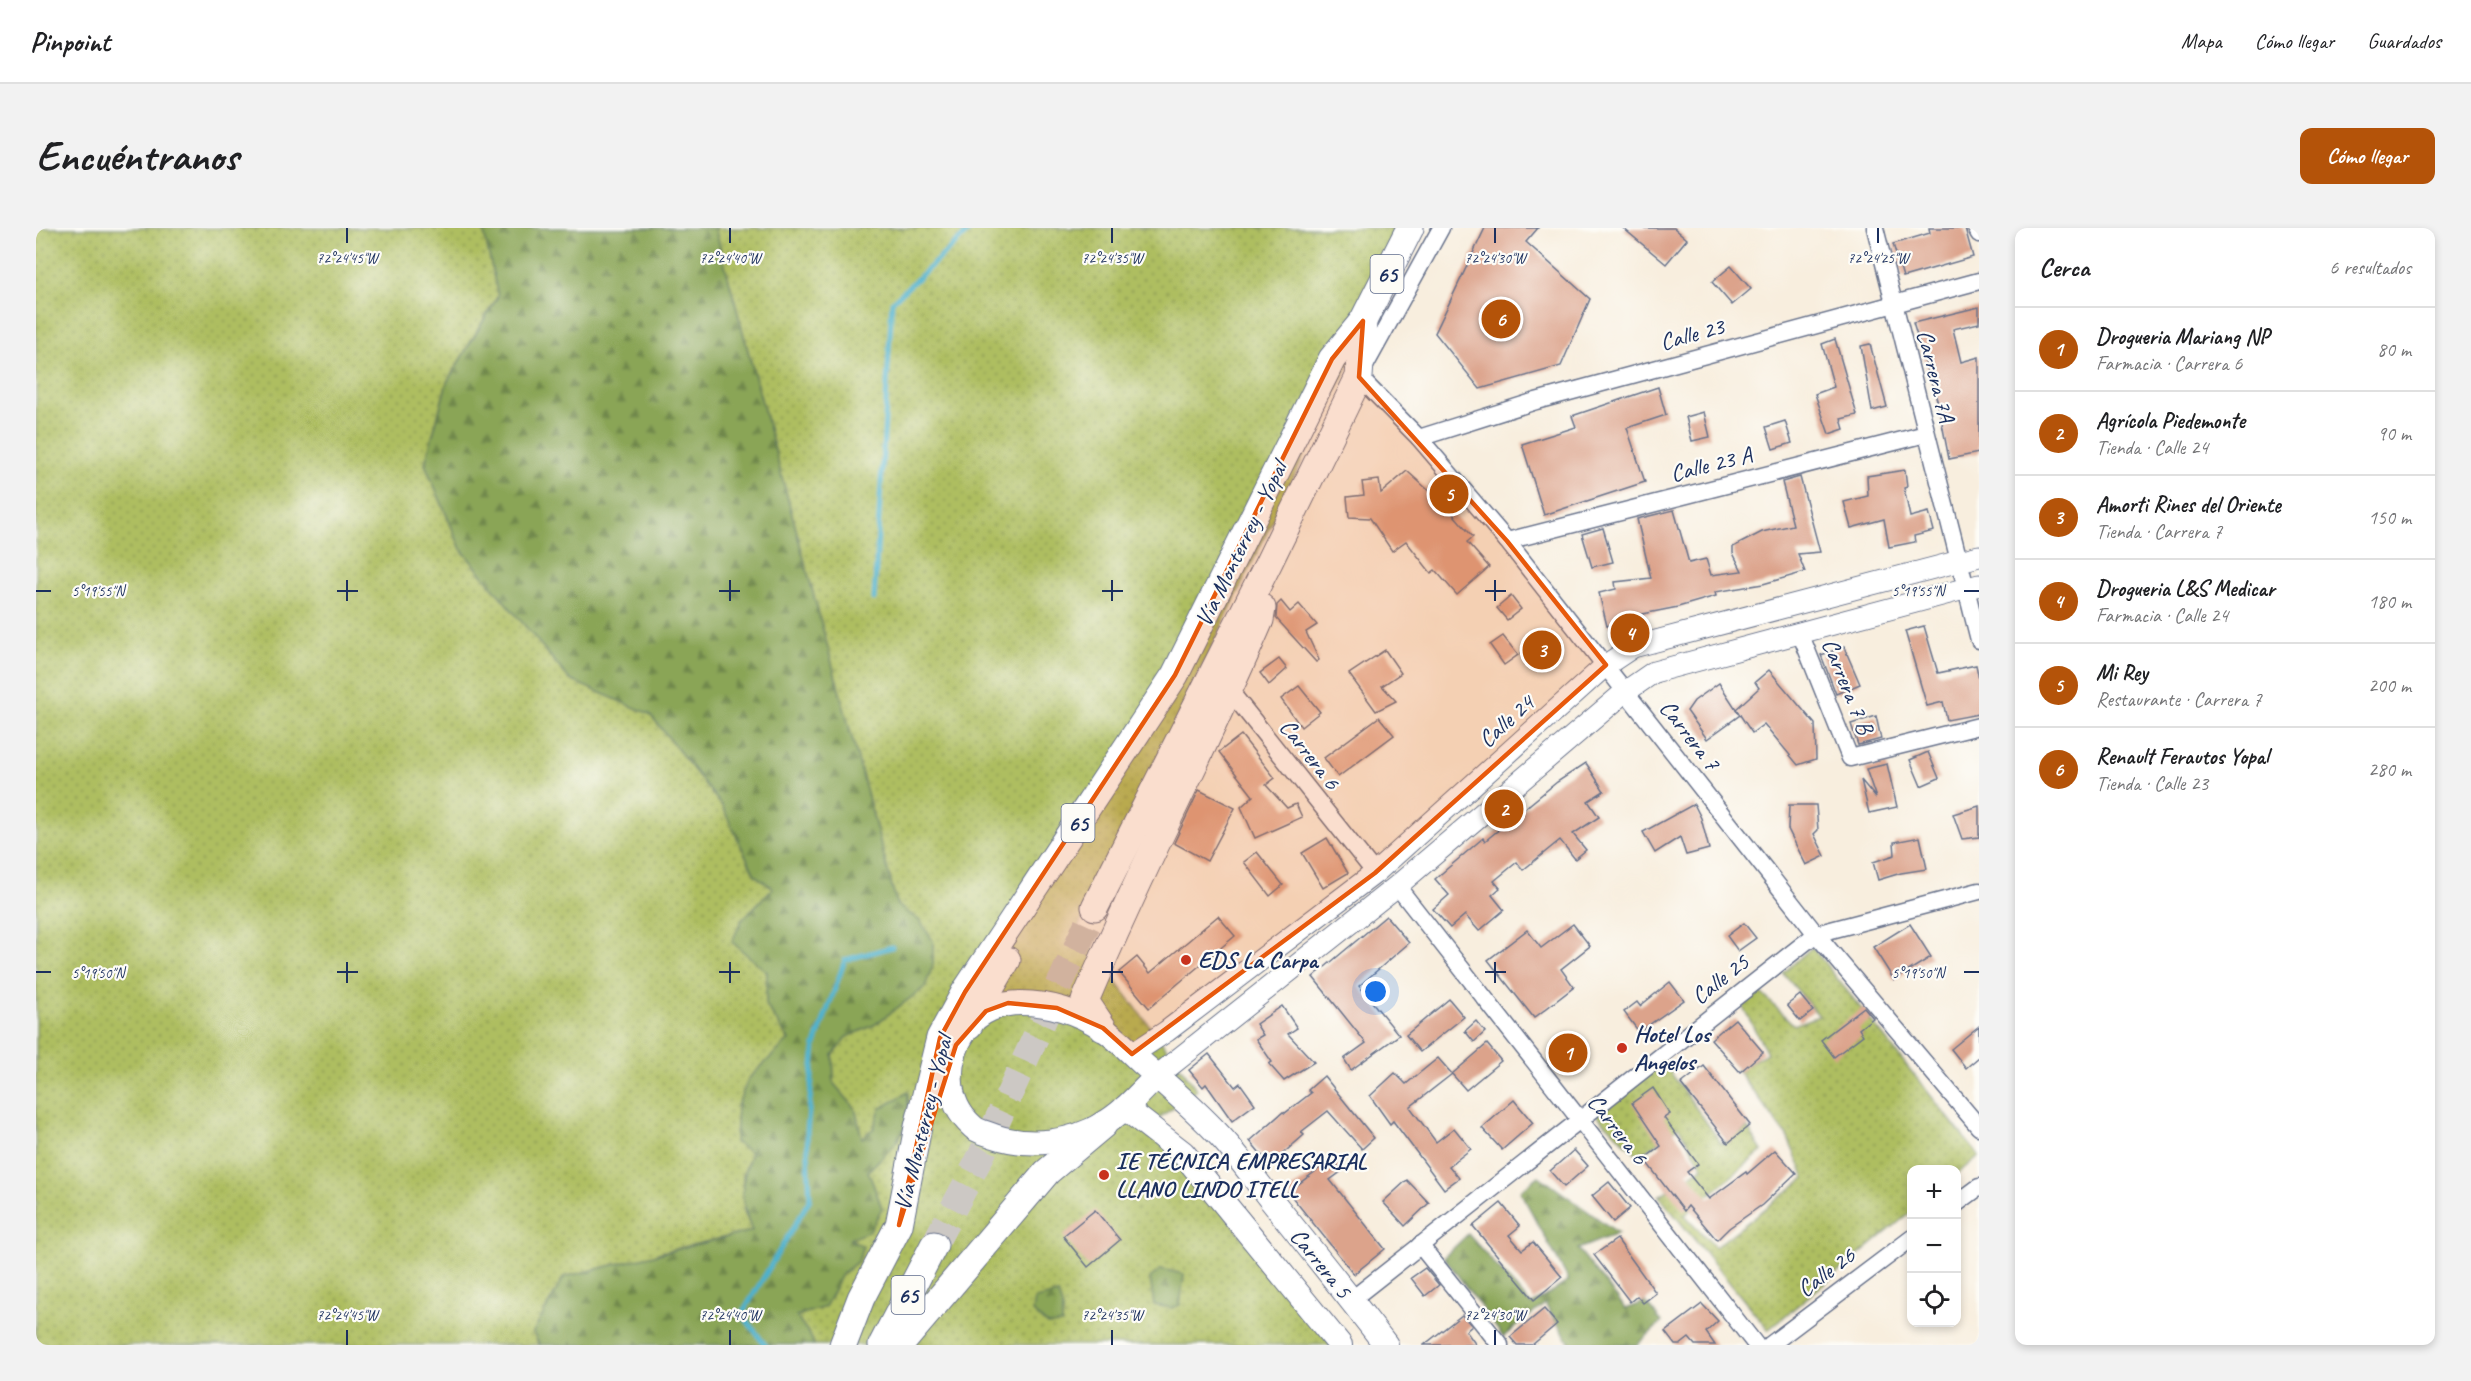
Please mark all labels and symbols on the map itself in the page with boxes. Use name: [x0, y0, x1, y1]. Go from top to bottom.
text: 72°24'45"W: [317, 249, 381, 268]
text: 72°24'40"W: [700, 249, 764, 268]
text: 72°24'35"W: [1082, 249, 1146, 268]
text: 72°24'30"W: [1465, 249, 1529, 268]
text: 72°24'25"W: [1848, 249, 1912, 268]
road number: 65: [1370, 255, 1404, 293]
pin: 6: [1482, 296, 1520, 341]
street label: Calle 23: [1657, 311, 1729, 357]
street label: Carrera 7A: [1910, 327, 1962, 426]
street label: Calle 23 A: [1667, 439, 1756, 489]
street label: Vía Monterrey - Yopal: [1188, 453, 1296, 631]
pin: 5: [1430, 472, 1468, 516]
text: 5°19'55"N: [72, 582, 127, 601]
text: 5°19'55"N: [1892, 582, 1947, 601]
pin: 4: [1610, 610, 1650, 656]
pin: 3: [1522, 628, 1562, 672]
street label: Carrera 7 B: [1815, 634, 1881, 740]
street label: Calle 24: [1472, 687, 1542, 754]
street label: Carrera 7: [1653, 693, 1728, 777]
street label: Carrera 6: [1273, 712, 1348, 796]
pin: 2: [1484, 786, 1524, 832]
road number: 65: [1062, 804, 1094, 842]
place label: EDS La Carpa: [1198, 945, 1320, 975]
street label: Calle 25: [1685, 946, 1756, 1011]
marker: EDS La Carpa: [1179, 953, 1193, 967]
text: 5°19'50"N: [72, 964, 127, 983]
text: 5°19'50"N: [1892, 964, 1947, 983]
your location: [1361, 977, 1390, 1006]
place label: Hotel Los Angelos: [1634, 1019, 1712, 1077]
street label: Vía Monterrey - Yopal: [887, 1029, 960, 1214]
pin: 1: [1548, 1030, 1588, 1076]
marker: Hotel Los Angelos: [1615, 1041, 1629, 1055]
street label: Carrera 6: [1581, 1087, 1656, 1171]
place label: IE TÉCNICA EMPRESARIAL LLANO LINDO ITELL: [1116, 1146, 1368, 1204]
marker: IE TÉCNICA EMPRESARIAL LLANO LINDO ITELL: [1097, 1168, 1111, 1182]
street label: Carrera 5: [1284, 1222, 1359, 1305]
street label: Calle 26: [1791, 1240, 1862, 1304]
road number: 65: [892, 1276, 924, 1314]
text: 72°24'45"W: [317, 1306, 381, 1325]
text: 72°24'40"W: [700, 1306, 764, 1325]
text: 72°24'35"W: [1082, 1306, 1146, 1325]
text: 72°24'30"W: [1465, 1306, 1529, 1325]

